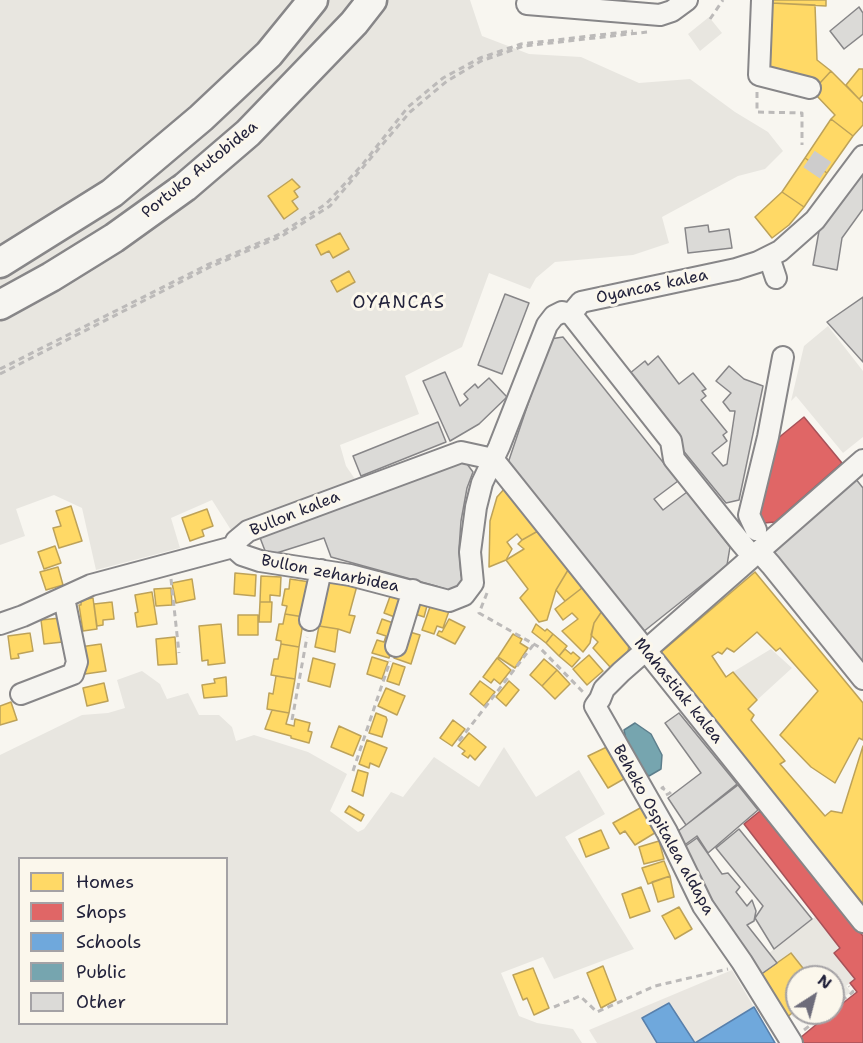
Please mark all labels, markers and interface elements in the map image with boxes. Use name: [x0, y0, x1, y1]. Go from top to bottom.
street label: Portuko Autobidea: [138, 117, 262, 223]
street label: Oyancas kalea: [594, 266, 710, 308]
district label: OYANCAS: [353, 292, 445, 314]
street label: Bullon kalea: [247, 487, 343, 541]
street label: Bullon zeharbidea: [259, 551, 401, 597]
street label: Mahastiak kalea: [630, 634, 726, 748]
street label: Beheko Ospitalea aldapa: [608, 742, 718, 918]
legend: [18, 857, 228, 1025]
text: Homes: [76, 870, 134, 894]
text: Shops: [76, 900, 127, 924]
text: Schools: [76, 930, 142, 954]
text: Public: [76, 960, 126, 984]
north arrow: [785, 965, 845, 1025]
text: N: [813, 969, 836, 994]
text: Other: [76, 990, 126, 1014]

